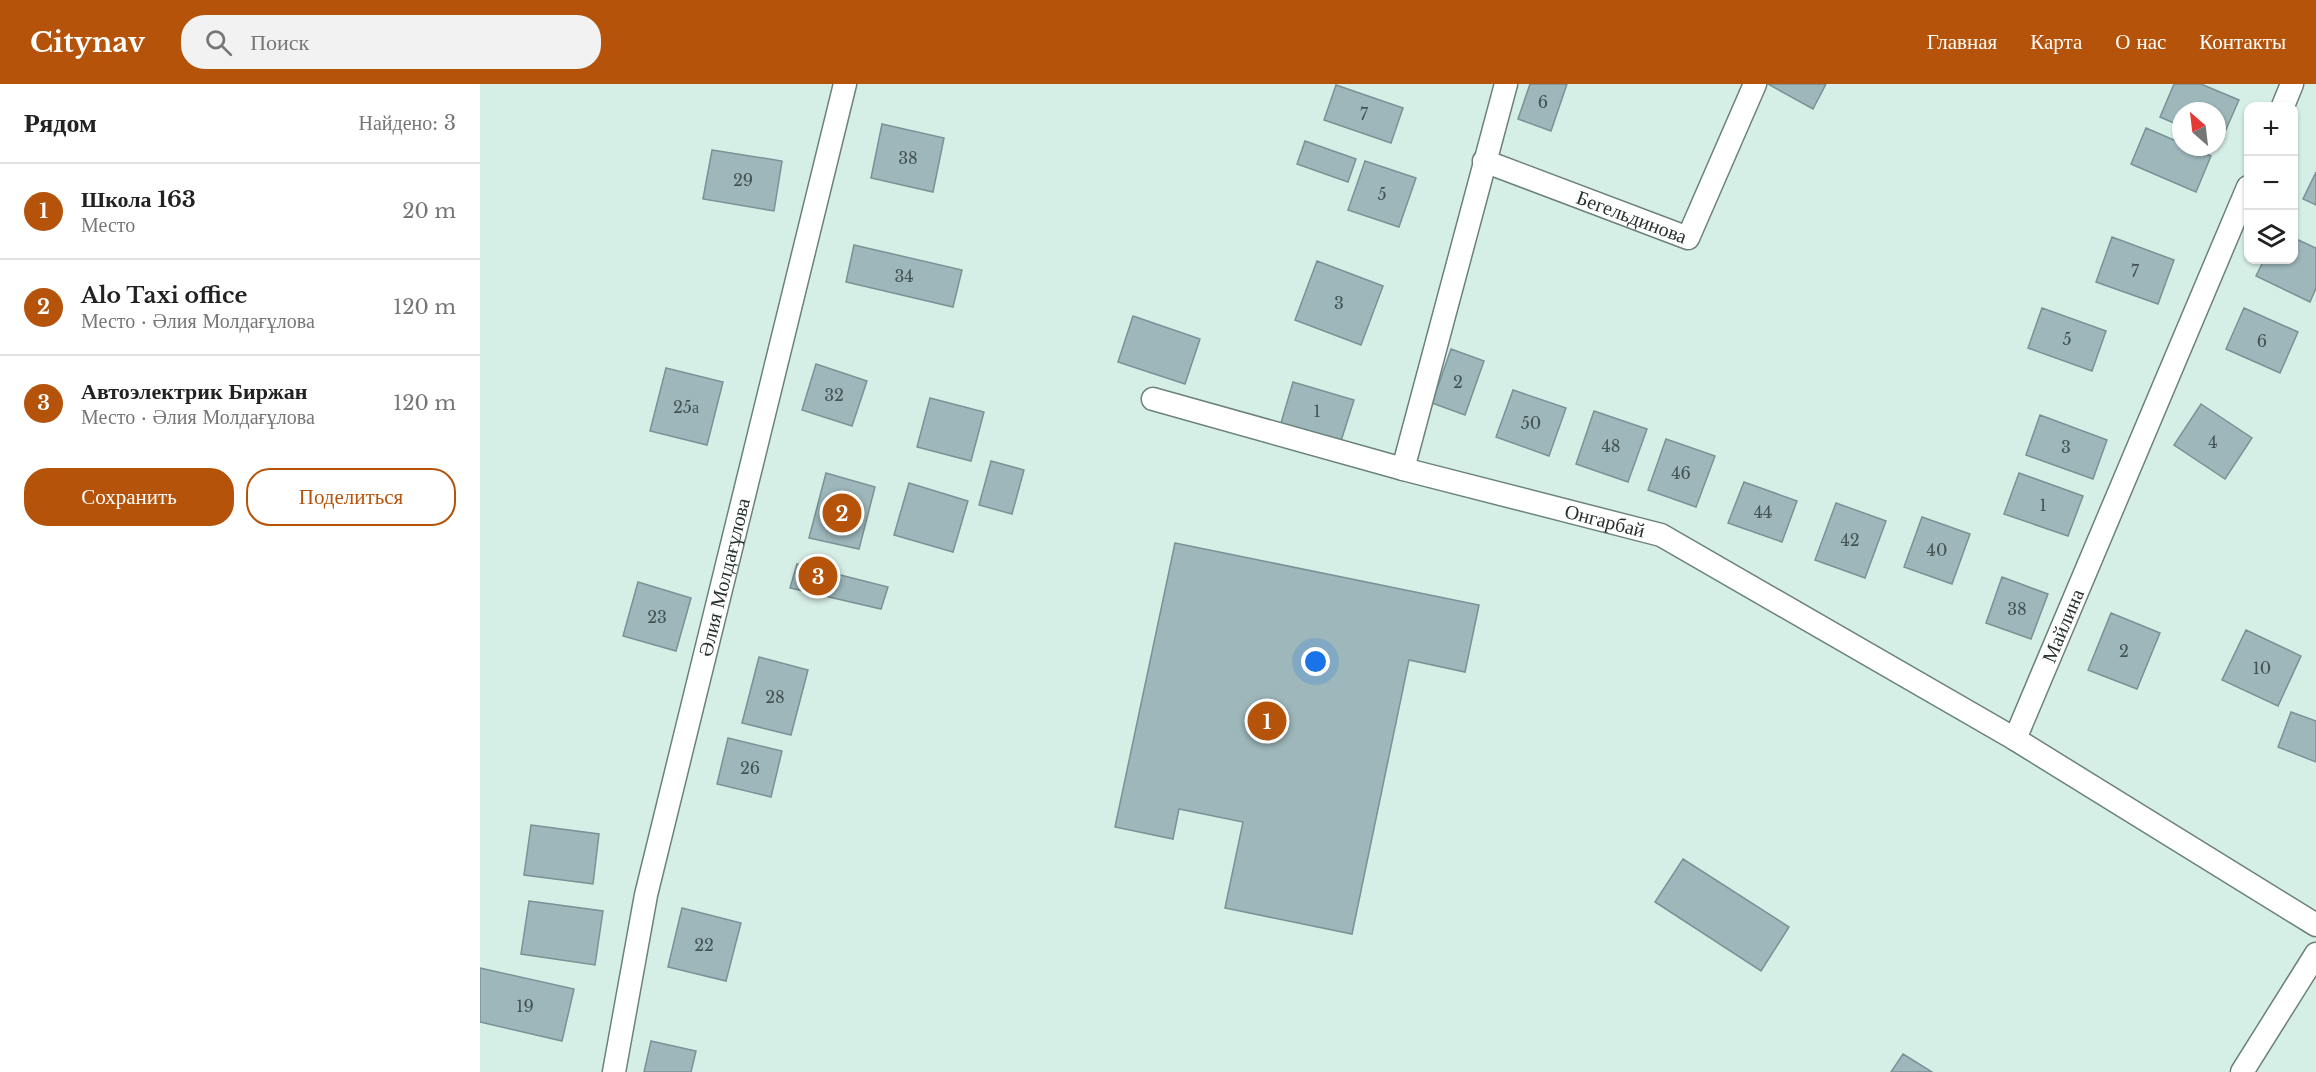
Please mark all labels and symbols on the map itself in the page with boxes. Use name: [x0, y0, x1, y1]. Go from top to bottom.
house number: 6: [1538, 92, 1548, 112]
north arrow: [2172, 102, 2226, 156]
house number: 7: [1360, 104, 1369, 124]
house number: 38: [898, 148, 918, 168]
house number: 29: [733, 170, 753, 190]
house number: 5: [1377, 184, 1387, 204]
street label: Бегельдинова: [1573, 185, 1690, 249]
house number: 7: [2131, 261, 2140, 281]
house number: 34: [894, 266, 914, 286]
house number: 3: [1334, 293, 1344, 313]
house number: 5: [2062, 329, 2072, 349]
house number: 6: [2257, 331, 2267, 351]
house number: 2: [1453, 372, 1463, 392]
house number: 32: [824, 385, 844, 405]
house number: 25а: [673, 397, 699, 417]
house number: 1: [1313, 401, 1321, 421]
house number: 50: [1521, 413, 1541, 433]
house number: 4: [2208, 432, 2218, 452]
house number: 48: [1601, 436, 1621, 456]
house number: 3: [2061, 437, 2071, 457]
house number: 46: [1671, 463, 1691, 483]
pin: 2: [822, 490, 862, 536]
street label: Әлия Молдағұлова: [693, 495, 755, 659]
house number: 1: [2039, 495, 2047, 515]
street label: Онгарбай: [1562, 499, 1648, 543]
house number: 44: [1754, 502, 1772, 522]
house number: 42: [1840, 530, 1860, 550]
house number: 40: [1927, 540, 1947, 560]
pin: 3: [798, 554, 838, 598]
street label: Майлина: [2037, 585, 2089, 666]
house number: 38: [2007, 599, 2027, 619]
house number: 23: [647, 607, 667, 627]
house number: 2: [2119, 641, 2129, 661]
your location: [1301, 647, 1330, 676]
house number: 10: [2253, 658, 2271, 678]
house number: 28: [765, 687, 785, 707]
pin: 1: [1248, 698, 1286, 744]
house number: 26: [740, 758, 760, 778]
house number: 22: [694, 935, 714, 955]
house number: 19: [516, 996, 534, 1016]

